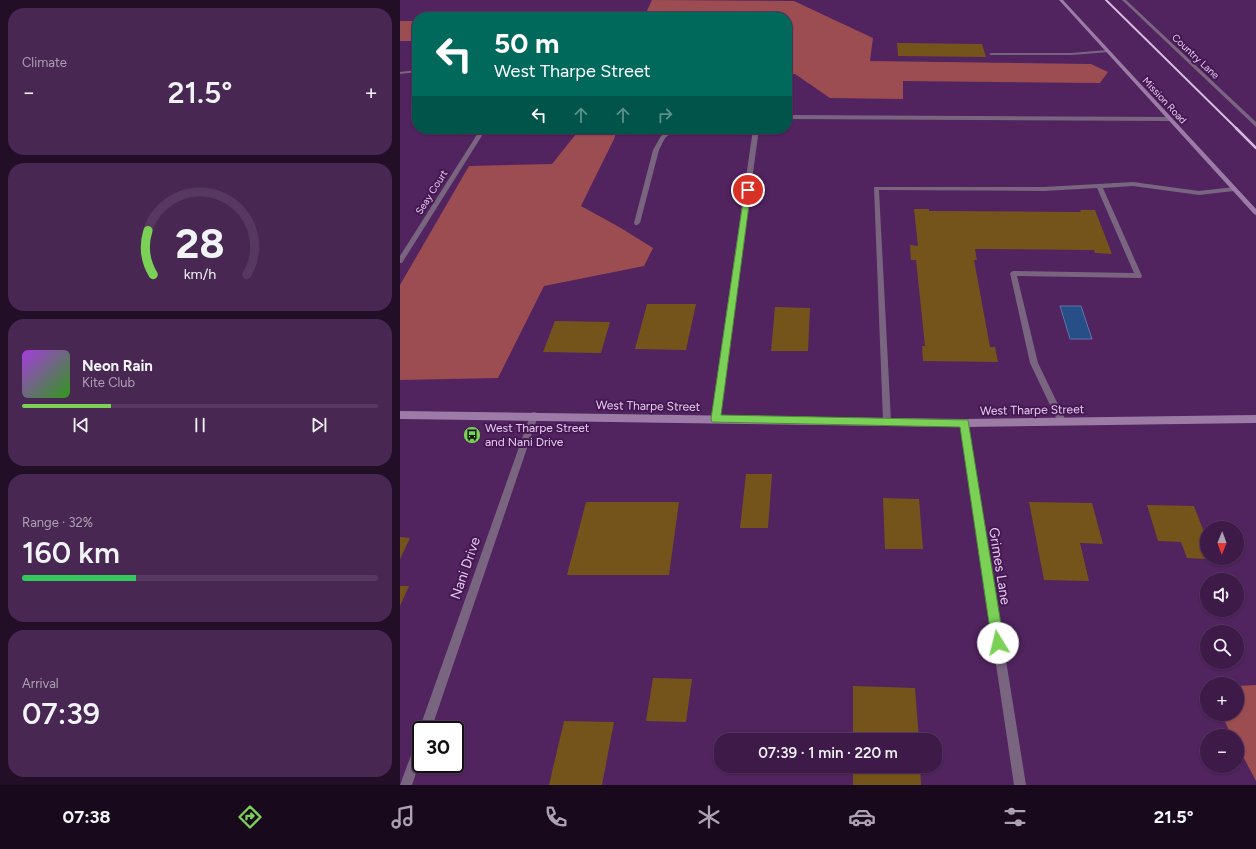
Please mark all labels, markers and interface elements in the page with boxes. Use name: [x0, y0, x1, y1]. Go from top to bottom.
text: 50 m: [494, 26, 560, 60]
icon: left: [428, 28, 480, 80]
street label: Country Lane: [1169, 31, 1223, 82]
text: Climate: [22, 55, 67, 70]
text: West Tharpe Street: [494, 60, 651, 82]
text: 21.5°: [167, 74, 233, 111]
street label: Mission Road: [1140, 74, 1190, 127]
text: −: [22, 79, 36, 106]
text: +: [364, 79, 378, 106]
icon: left: [528, 104, 550, 126]
icon: ahead: [570, 104, 592, 126]
icon: ahead: [612, 104, 634, 126]
icon: right: [654, 104, 676, 126]
street label: Seay Court: [413, 167, 450, 217]
pin: [731, 173, 765, 207]
icon: arrive: [737, 179, 759, 201]
text: 28: [175, 218, 225, 268]
text: km/h: [184, 265, 216, 283]
text: Neon Rain: [82, 357, 153, 375]
text: Kite Club: [82, 375, 135, 390]
street label: West Tharpe Street: [596, 398, 701, 414]
street label: West Tharpe Street: [980, 402, 1085, 418]
icon: previous: [70, 414, 92, 436]
icon: pause: [189, 414, 211, 436]
icon: next: [308, 414, 330, 436]
place label: West Tharpe Street and Nani Drive: [485, 421, 590, 449]
bus stop icon: West Tharpe Street and Nani Drive: [462, 425, 482, 445]
text: Range · 32%: [22, 515, 93, 530]
north arrow: [1200, 521, 1244, 565]
map controls: [1200, 521, 1244, 773]
street label: Grimes Lane: [985, 526, 1014, 606]
text: 160 km: [22, 534, 120, 571]
street label: Nani Drive: [447, 534, 484, 602]
button: sound: [1200, 573, 1244, 617]
position arrow: [977, 622, 1019, 664]
button: search: [1200, 625, 1244, 669]
text: Arrival: [22, 676, 59, 691]
button: +: [1200, 677, 1244, 721]
text: 07:39: [22, 695, 100, 732]
speed limit sign: 30: [412, 721, 464, 773]
button: −: [1200, 729, 1244, 773]
text: 07:39 · 1 min · 220 m: [758, 744, 898, 762]
icon: directions: [236, 803, 264, 831]
icon: music: [389, 803, 417, 831]
icon: phone: [542, 803, 570, 831]
icon: climate: [695, 803, 723, 831]
icon: car: [848, 803, 876, 831]
icon: filters: [1001, 803, 1029, 831]
text: 07:38: [63, 806, 111, 828]
text: 21.5°: [1154, 806, 1193, 828]

